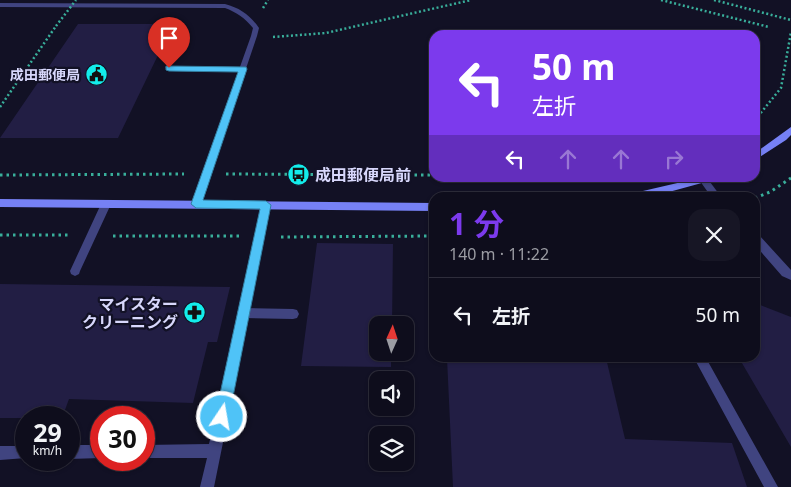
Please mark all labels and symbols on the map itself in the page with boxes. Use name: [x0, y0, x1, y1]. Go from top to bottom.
pin: [148, 17, 190, 68]
public building icon: 成田郵便局: [84, 63, 108, 87]
place label: 成田郵便局: [10, 65, 80, 84]
bus stop icon: 成田郵便局前: [287, 163, 311, 187]
place label: 成田郵便局前: [315, 164, 411, 186]
place label: マイスター クリーニング: [82, 293, 178, 333]
pharmacy icon: マイスター クリーニング: [182, 301, 206, 325]
north arrow: [369, 316, 414, 361]
position arrow: [195, 390, 247, 442]
speed limit sign: 30: [90, 406, 155, 471]

